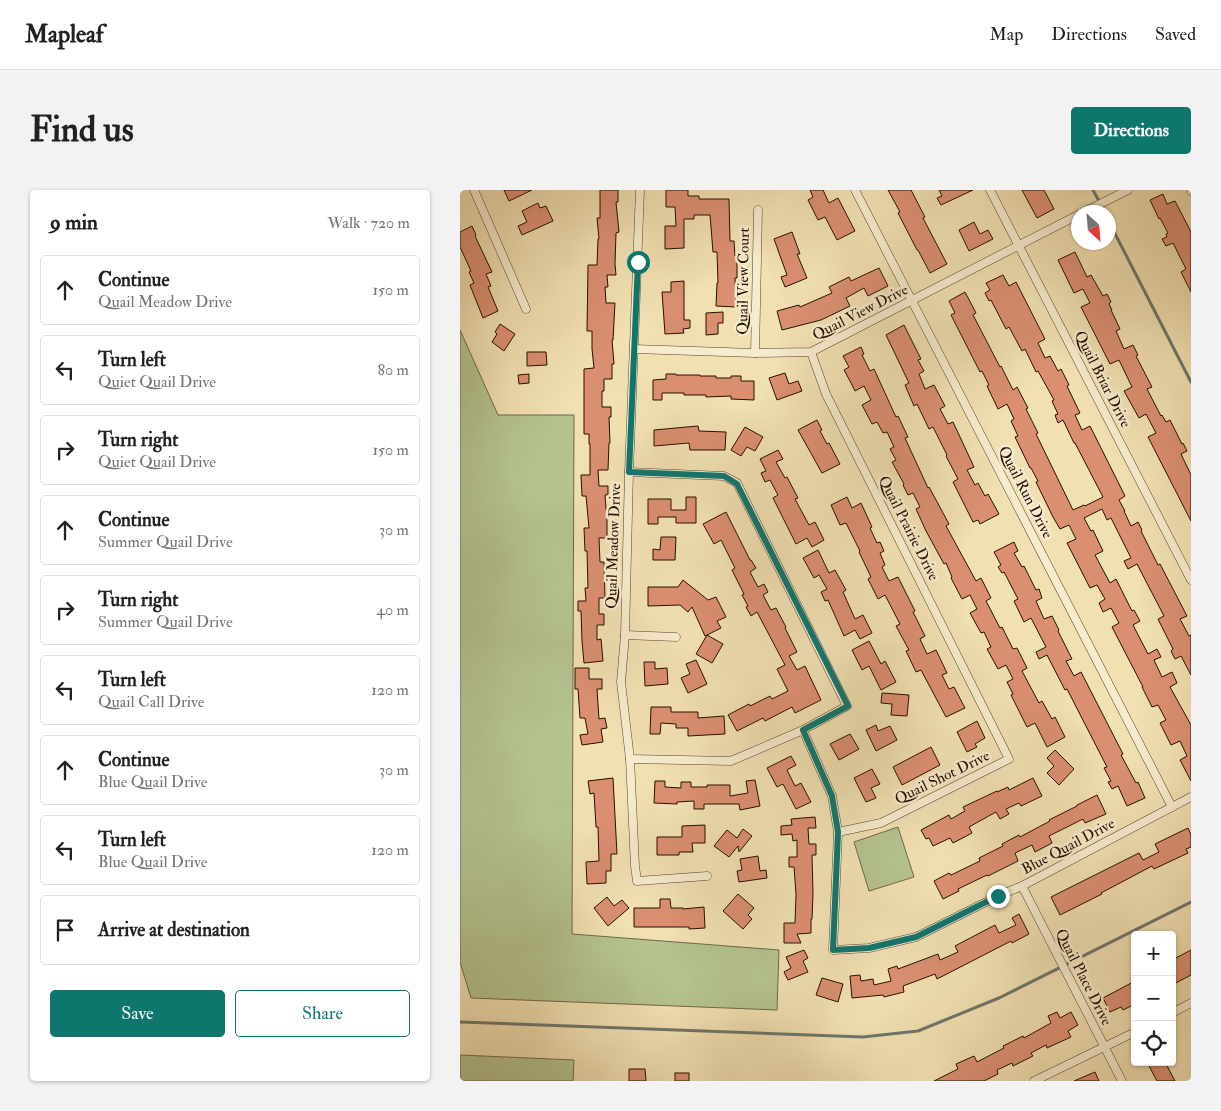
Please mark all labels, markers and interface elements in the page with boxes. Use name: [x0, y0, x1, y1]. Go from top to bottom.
text: Mapleaf: [25, 19, 104, 50]
text: Map: [990, 23, 1023, 46]
text: Directions: [1051, 23, 1127, 46]
text: Saved: [1155, 23, 1196, 46]
button: Directions: [1071, 107, 1191, 154]
text: Find us: [30, 108, 134, 152]
north arrow: [1071, 205, 1116, 250]
text: 9 min: [50, 209, 98, 236]
text: Walk · 720 m: [327, 213, 410, 233]
street label: Quail View Court: [733, 227, 754, 335]
route start: [627, 251, 650, 274]
text: Continue: [98, 268, 169, 292]
icon: ahead: [51, 276, 79, 304]
text: 150 m: [372, 280, 409, 300]
street label: Quail View Drive: [809, 280, 911, 345]
text: Quail Meadow Drive: [98, 292, 232, 312]
street label: Quail Briar Drive: [1070, 328, 1135, 431]
text: Turn left: [98, 348, 166, 372]
icon: left: [51, 356, 79, 384]
text: 80 m: [378, 360, 409, 380]
text: Quiet Quail Drive: [98, 372, 216, 392]
text: Turn right: [98, 428, 178, 452]
icon: right: [51, 436, 79, 464]
text: 150 m: [372, 440, 409, 460]
street label: Quail Run Drive: [994, 443, 1057, 542]
text: Quiet Quail Drive: [98, 452, 216, 472]
street label: Quail Prairie Drive: [874, 473, 943, 584]
street label: Quail Meadow Drive: [602, 483, 625, 609]
text: Continue: [98, 508, 169, 532]
icon: ahead: [51, 516, 79, 544]
text: 30 m: [379, 520, 409, 540]
text: Summer Quail Drive: [98, 532, 233, 552]
text: Turn right: [98, 588, 178, 612]
icon: right: [51, 596, 79, 624]
text: 40 m: [376, 600, 409, 620]
text: Summer Quail Drive: [98, 612, 233, 632]
text: Turn left: [98, 668, 166, 692]
icon: left: [51, 676, 79, 704]
text: 120 m: [371, 680, 409, 700]
text: Quail Call Drive: [98, 692, 205, 712]
street label: Quail Shot Drive: [892, 746, 993, 809]
text: Continue: [98, 748, 169, 772]
icon: ahead: [51, 756, 79, 784]
text: 30 m: [379, 760, 409, 780]
text: Blue Quail Drive: [98, 772, 208, 792]
street label: Blue Quail Drive: [1018, 814, 1118, 879]
text: Turn left: [98, 828, 166, 852]
icon: left: [51, 836, 79, 864]
text: 120 m: [371, 840, 409, 860]
text: Blue Quail Drive: [98, 852, 208, 872]
route end: [987, 885, 1010, 908]
icon: arrive: [51, 916, 79, 944]
text: Arrive at destination: [98, 918, 250, 942]
street label: Quail Place Drive: [1051, 926, 1116, 1029]
map controls: [1131, 931, 1176, 1066]
button: +: [1131, 931, 1176, 976]
button: −: [1131, 976, 1176, 1021]
button: Save: [50, 990, 225, 1037]
button: Share: [235, 990, 410, 1037]
button: locate: [1131, 1021, 1176, 1066]

